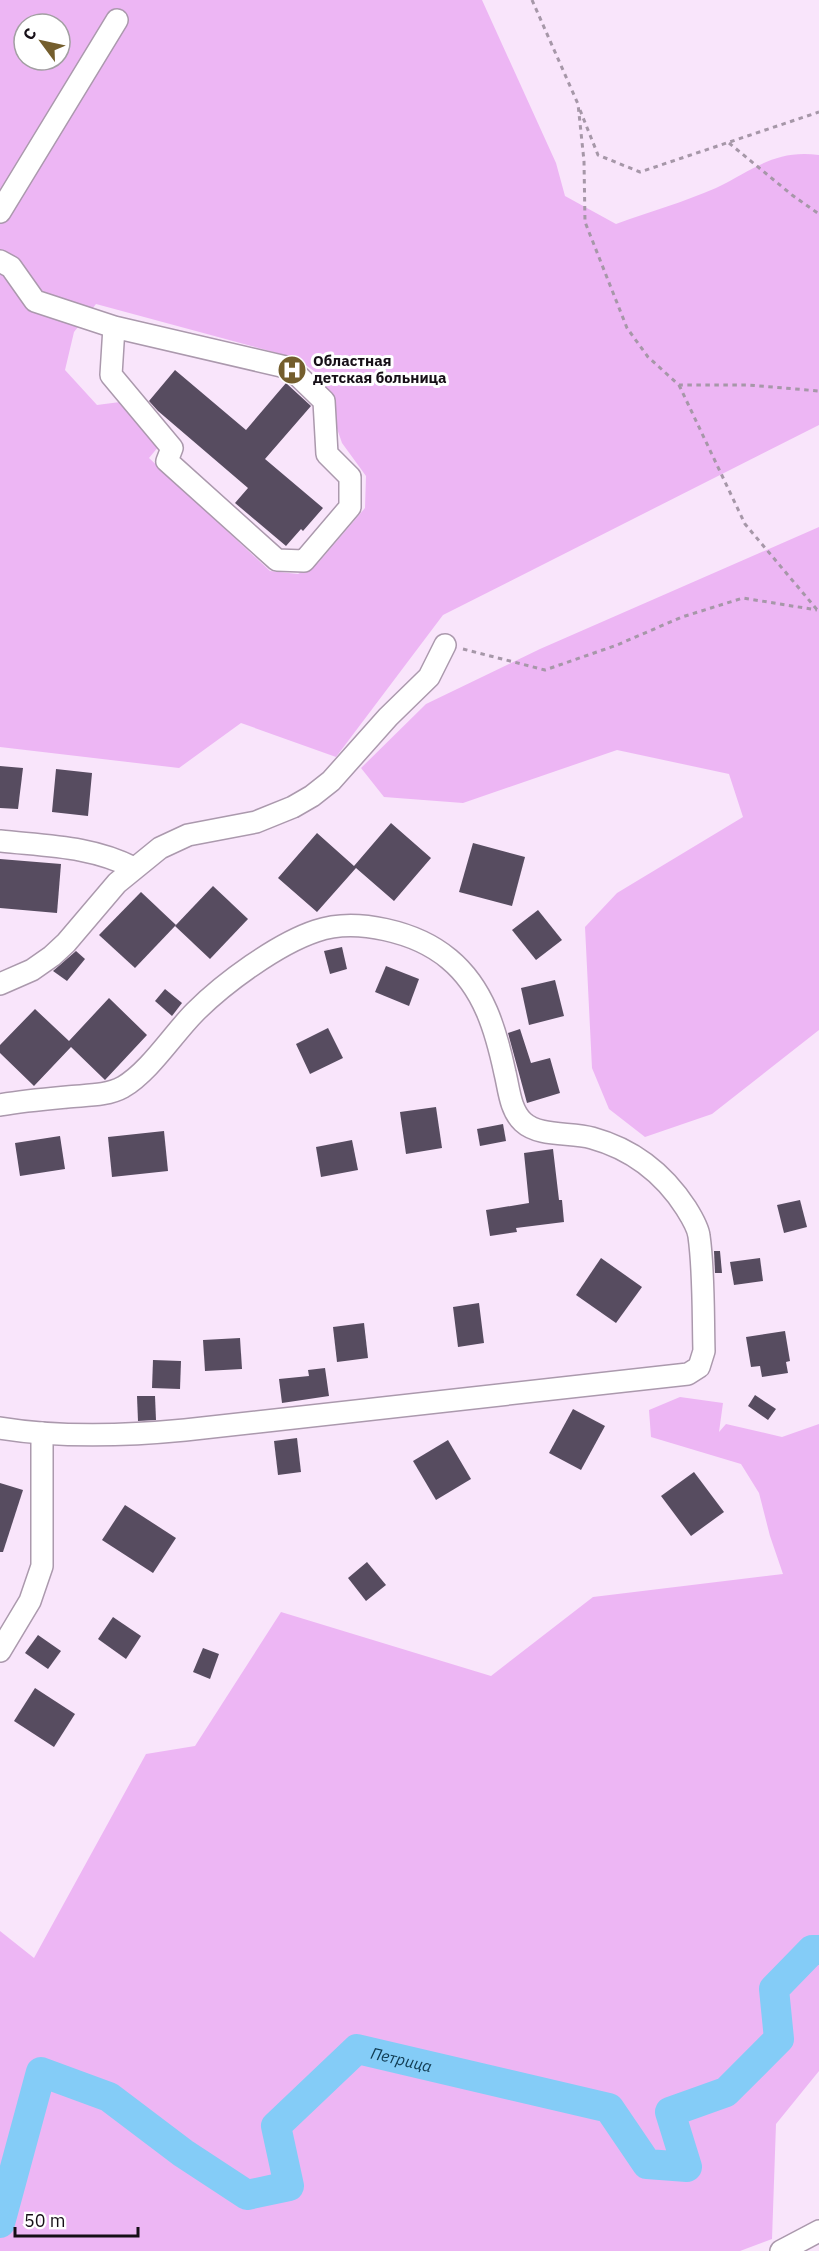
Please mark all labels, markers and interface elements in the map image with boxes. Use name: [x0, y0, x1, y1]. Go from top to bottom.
north arrow: [12, 12, 72, 72]
text: С: [18, 24, 41, 44]
place label: Областная детская больница: [313, 351, 447, 387]
hospital icon: Областная детская больница: [276, 354, 308, 386]
water label: Петрица: [369, 2043, 434, 2076]
scale bar: [15, 2200, 138, 2238]
text: 50 m: [24, 2209, 66, 2232]

